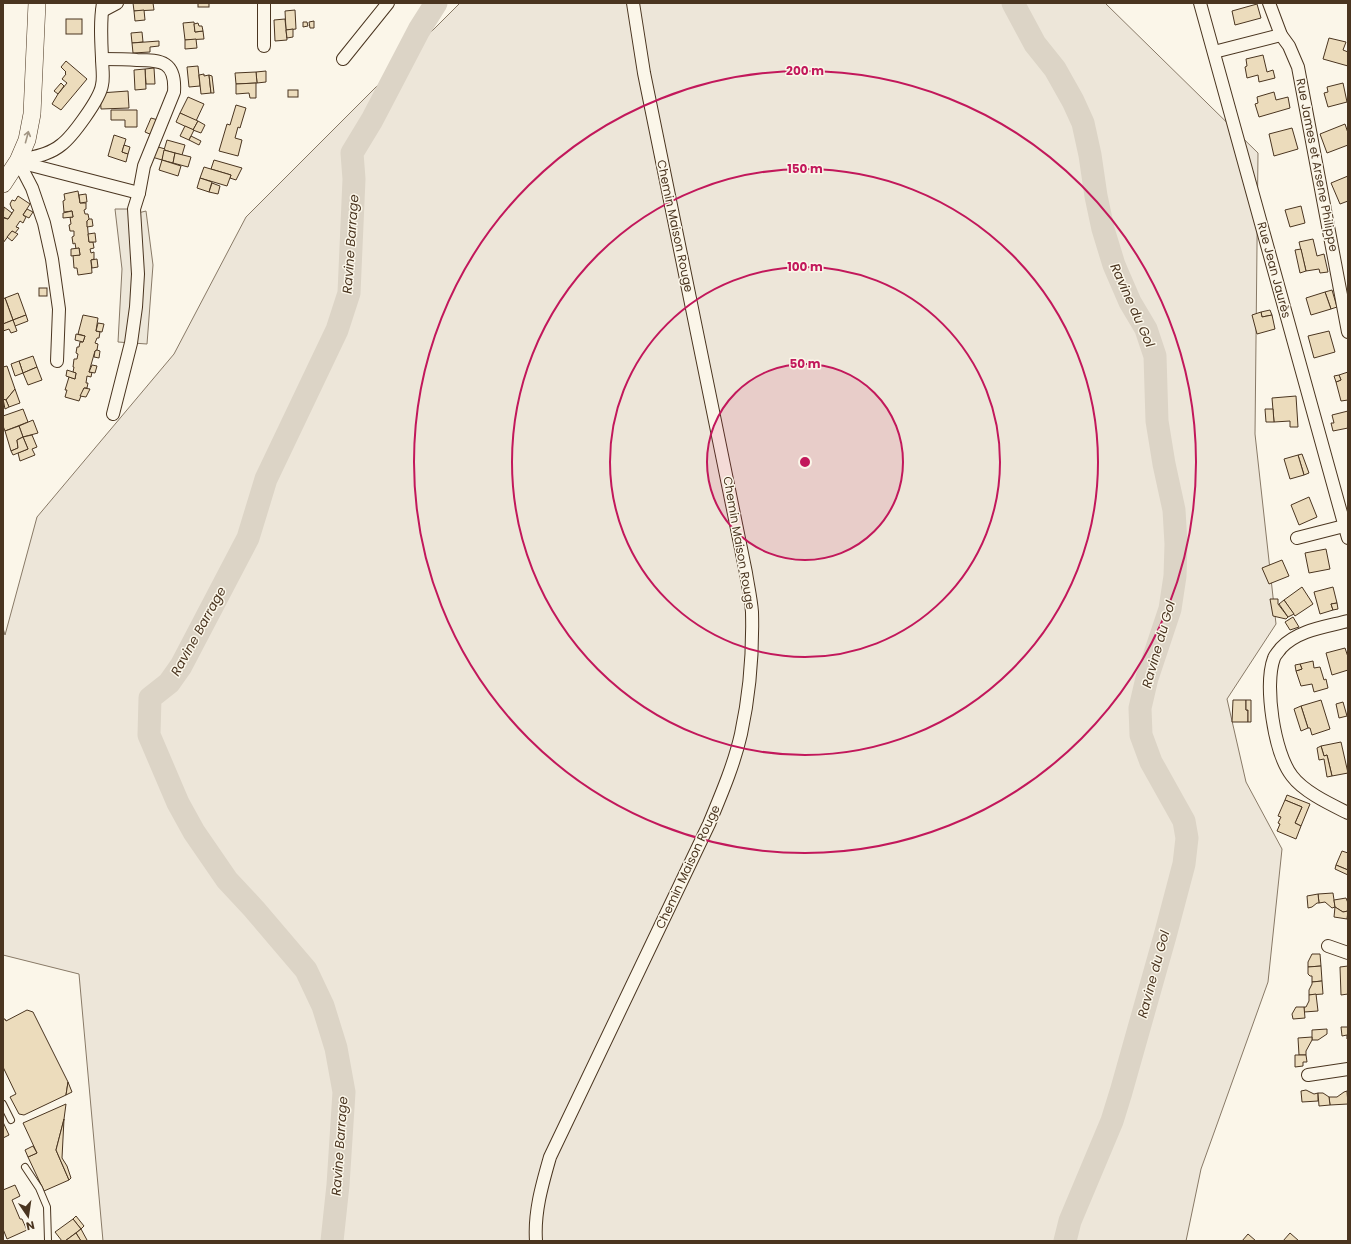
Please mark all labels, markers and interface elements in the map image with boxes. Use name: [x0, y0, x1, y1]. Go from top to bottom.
text: 200 m: [786, 62, 824, 79]
street label: Rue James et Arsene Philippe: [1292, 77, 1343, 253]
one-way arrow: [24, 131, 32, 144]
street label: Chemin Maison Rouge: [653, 158, 698, 294]
text: 150 m: [787, 160, 823, 177]
water label: Ravine Barrage: [338, 194, 363, 294]
street label: Rue Jean Jaurès: [1253, 220, 1295, 320]
text: 100 m: [787, 258, 823, 275]
water label: Ravine du Gol: [1106, 260, 1160, 351]
text: 50 m: [790, 355, 821, 372]
centre of rings: [798, 455, 812, 469]
street label: Chemin Maison Rouge: [719, 475, 760, 611]
water label: Ravine Barrage: [166, 583, 231, 679]
water label: Ravine du Gol: [1137, 597, 1180, 690]
street label: Chemin Maison Rouge: [651, 802, 724, 932]
water label: Ravine du Gol: [1133, 927, 1175, 1020]
water label: Ravine Barrage: [327, 1096, 352, 1196]
north arrow: [8, 1196, 48, 1236]
text: N: [24, 1217, 36, 1234]

